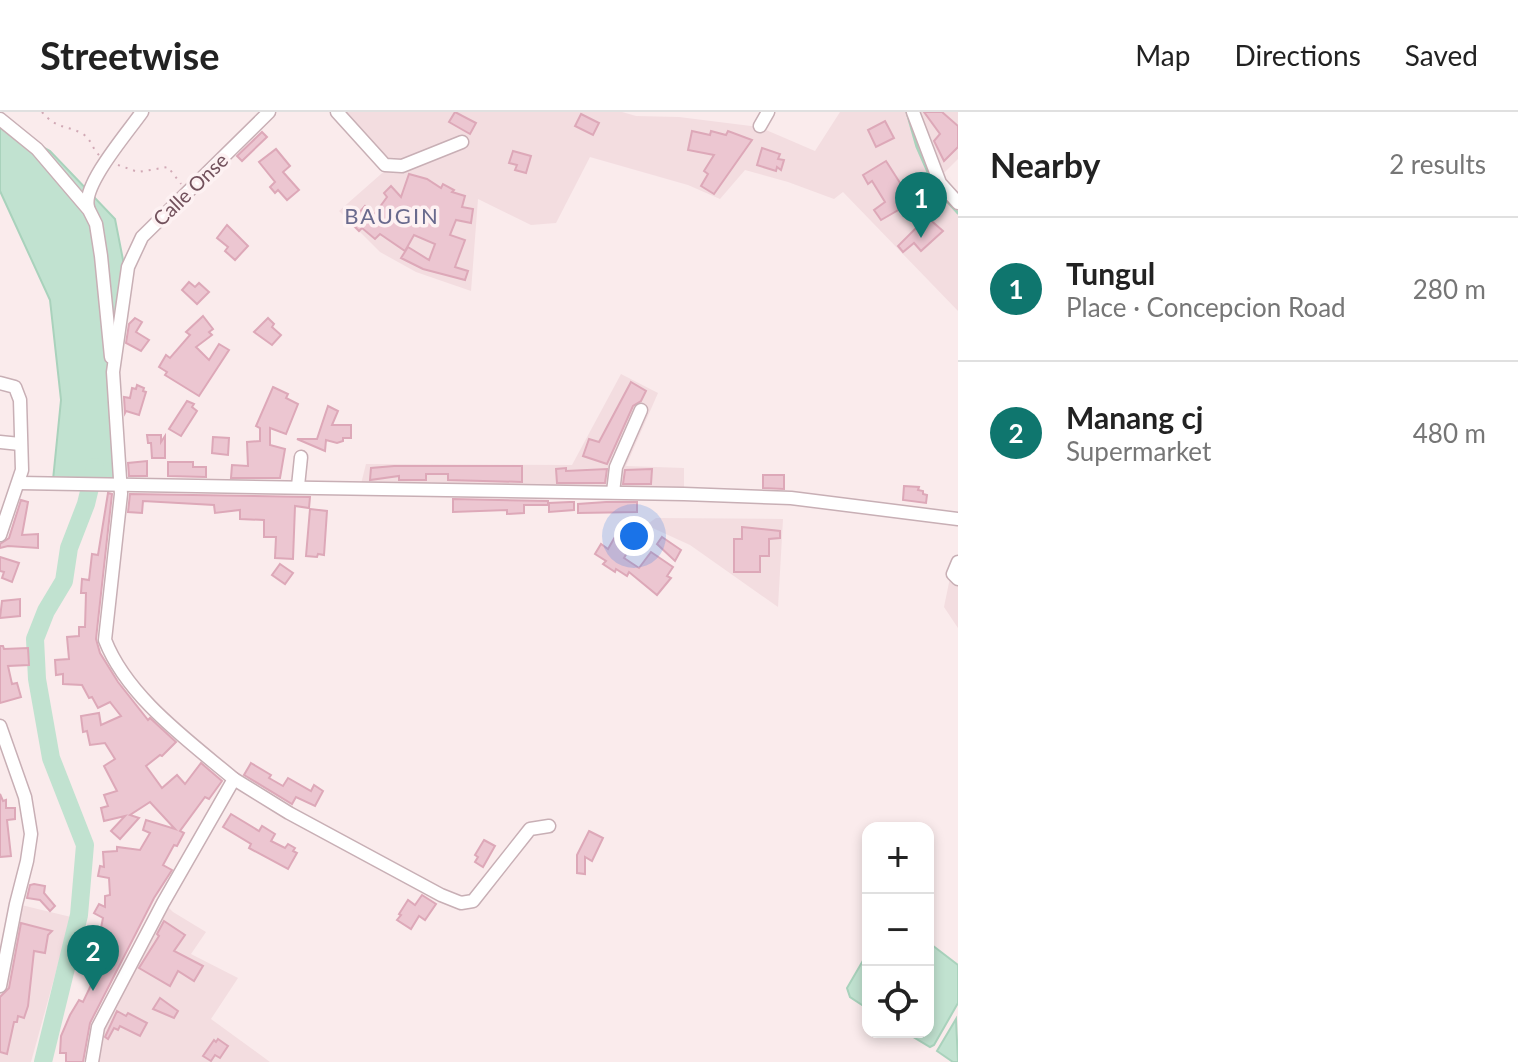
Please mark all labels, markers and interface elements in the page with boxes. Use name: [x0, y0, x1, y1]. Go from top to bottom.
text: Streetwise: [40, 32, 219, 78]
text: Map: [1135, 38, 1190, 72]
text: Directions: [1234, 38, 1361, 72]
text: Saved: [1405, 38, 1478, 72]
text: Nearby: [990, 144, 1101, 185]
street label: Calle Onse: [148, 148, 232, 230]
text: 2 results: [1389, 148, 1486, 180]
pin: 1: [895, 172, 947, 238]
district label: BAUGIN: [344, 202, 440, 229]
text: Tungul: [1066, 255, 1155, 291]
text: 1: [1008, 273, 1024, 305]
text: 280 m: [1413, 273, 1486, 305]
text: Place · Concepcion Road: [1066, 291, 1346, 323]
text: Manang cj: [1066, 399, 1203, 435]
text: 2: [1008, 417, 1024, 449]
text: 480 m: [1413, 417, 1486, 449]
text: Supermarket: [1066, 435, 1211, 467]
your location: [614, 516, 654, 556]
map controls: [862, 822, 934, 1038]
button: +: [862, 822, 934, 894]
button: −: [862, 894, 934, 966]
pin: 2: [67, 925, 119, 991]
button: locate: [862, 966, 934, 1038]

